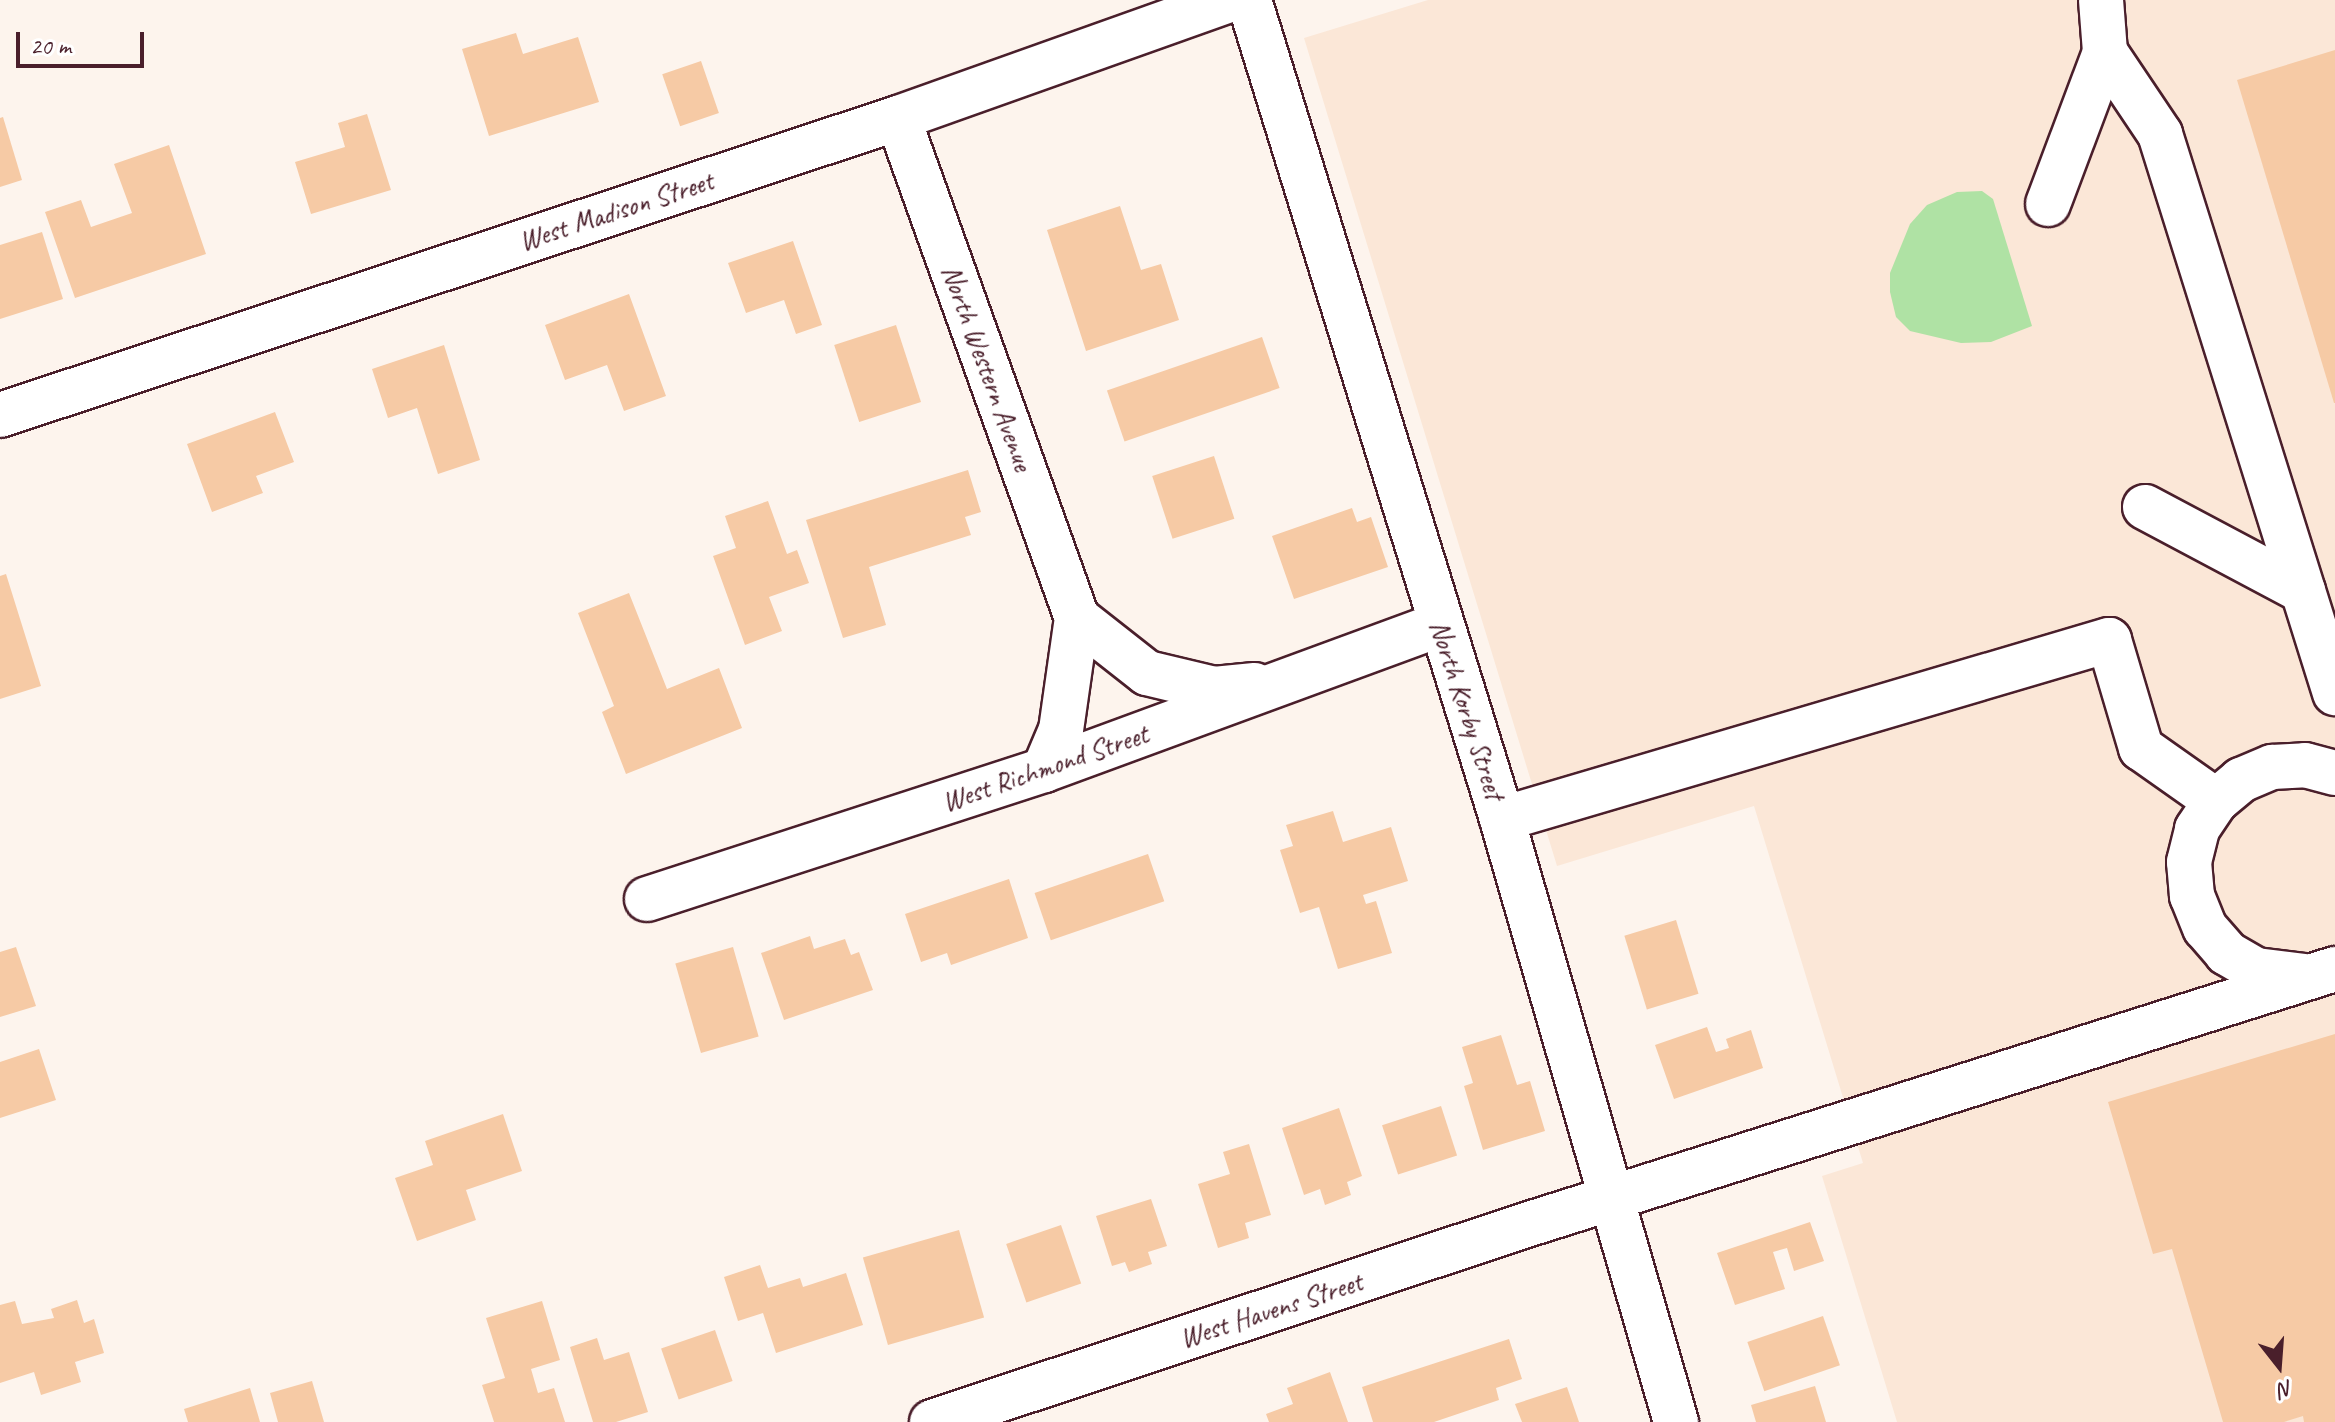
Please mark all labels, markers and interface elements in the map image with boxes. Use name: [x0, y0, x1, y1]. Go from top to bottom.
scale bar: [20, 16, 148, 66]
text: 20 m: [30, 31, 71, 61]
street label: West Madison Street: [514, 164, 718, 258]
street label: North Western Avenue: [934, 260, 1040, 476]
street label: North Korby Street: [1422, 616, 1512, 804]
street label: West Richmond Street: [938, 717, 1152, 819]
street label: West Havens Street: [1175, 1265, 1367, 1355]
north arrow: [2239, 1326, 2319, 1406]
text: N: [2275, 1374, 2297, 1404]

